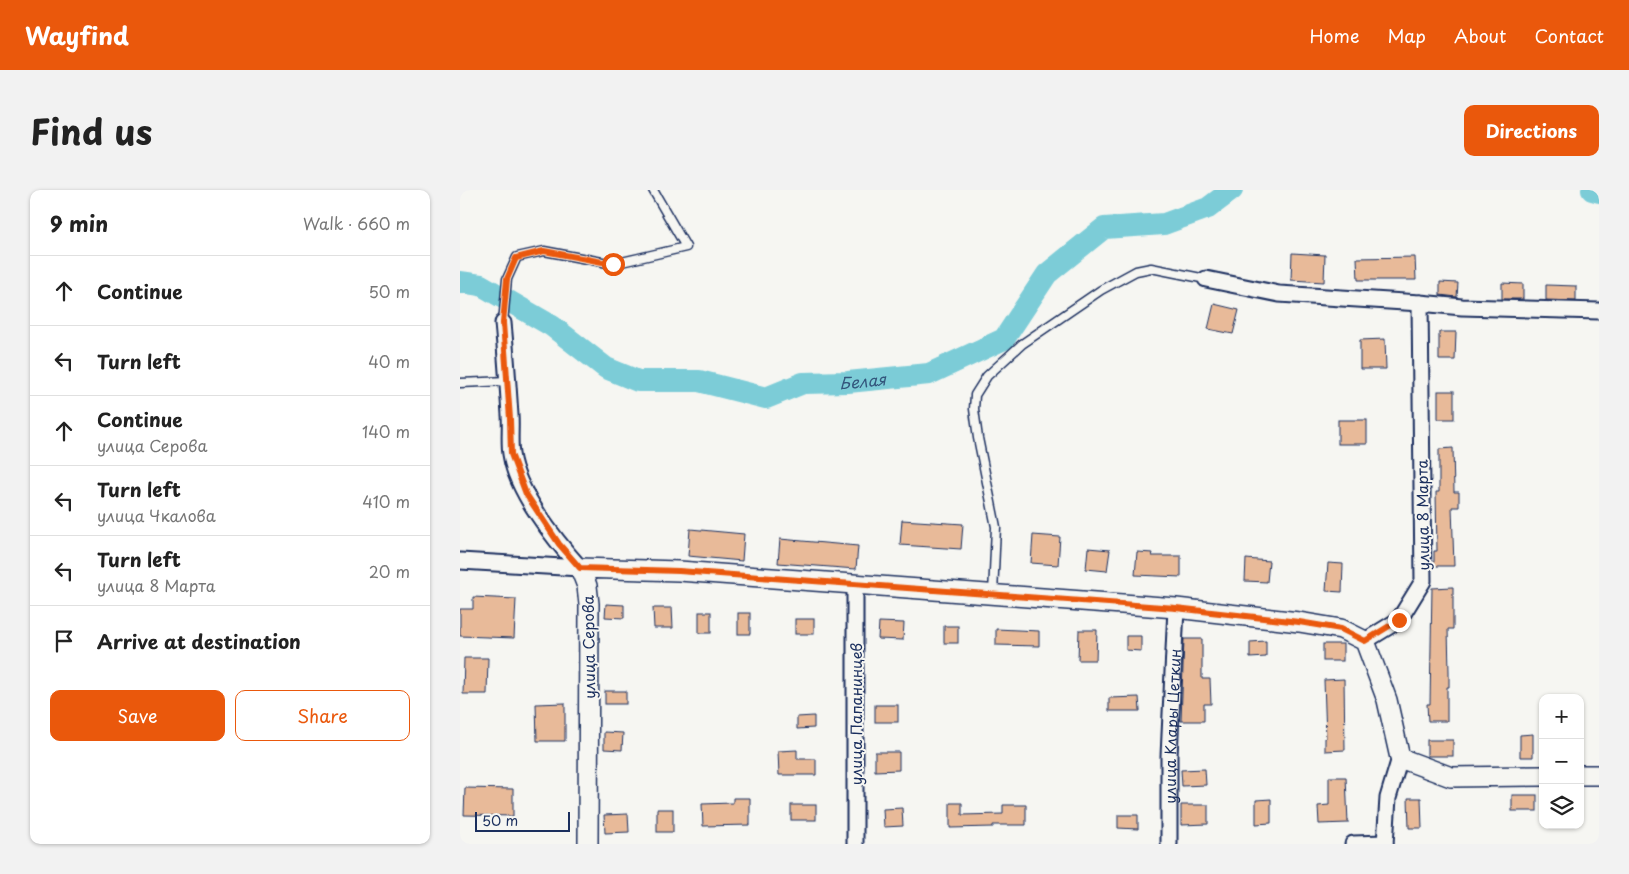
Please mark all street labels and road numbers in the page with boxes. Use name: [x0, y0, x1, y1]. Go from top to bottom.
street label: улица 8 Марта: [1410, 458, 1434, 571]
street label: улица Серова: [576, 594, 600, 699]
street label: улица Папанинцев: [844, 642, 867, 785]
street label: улица Клары Цеткин: [1158, 648, 1186, 804]

